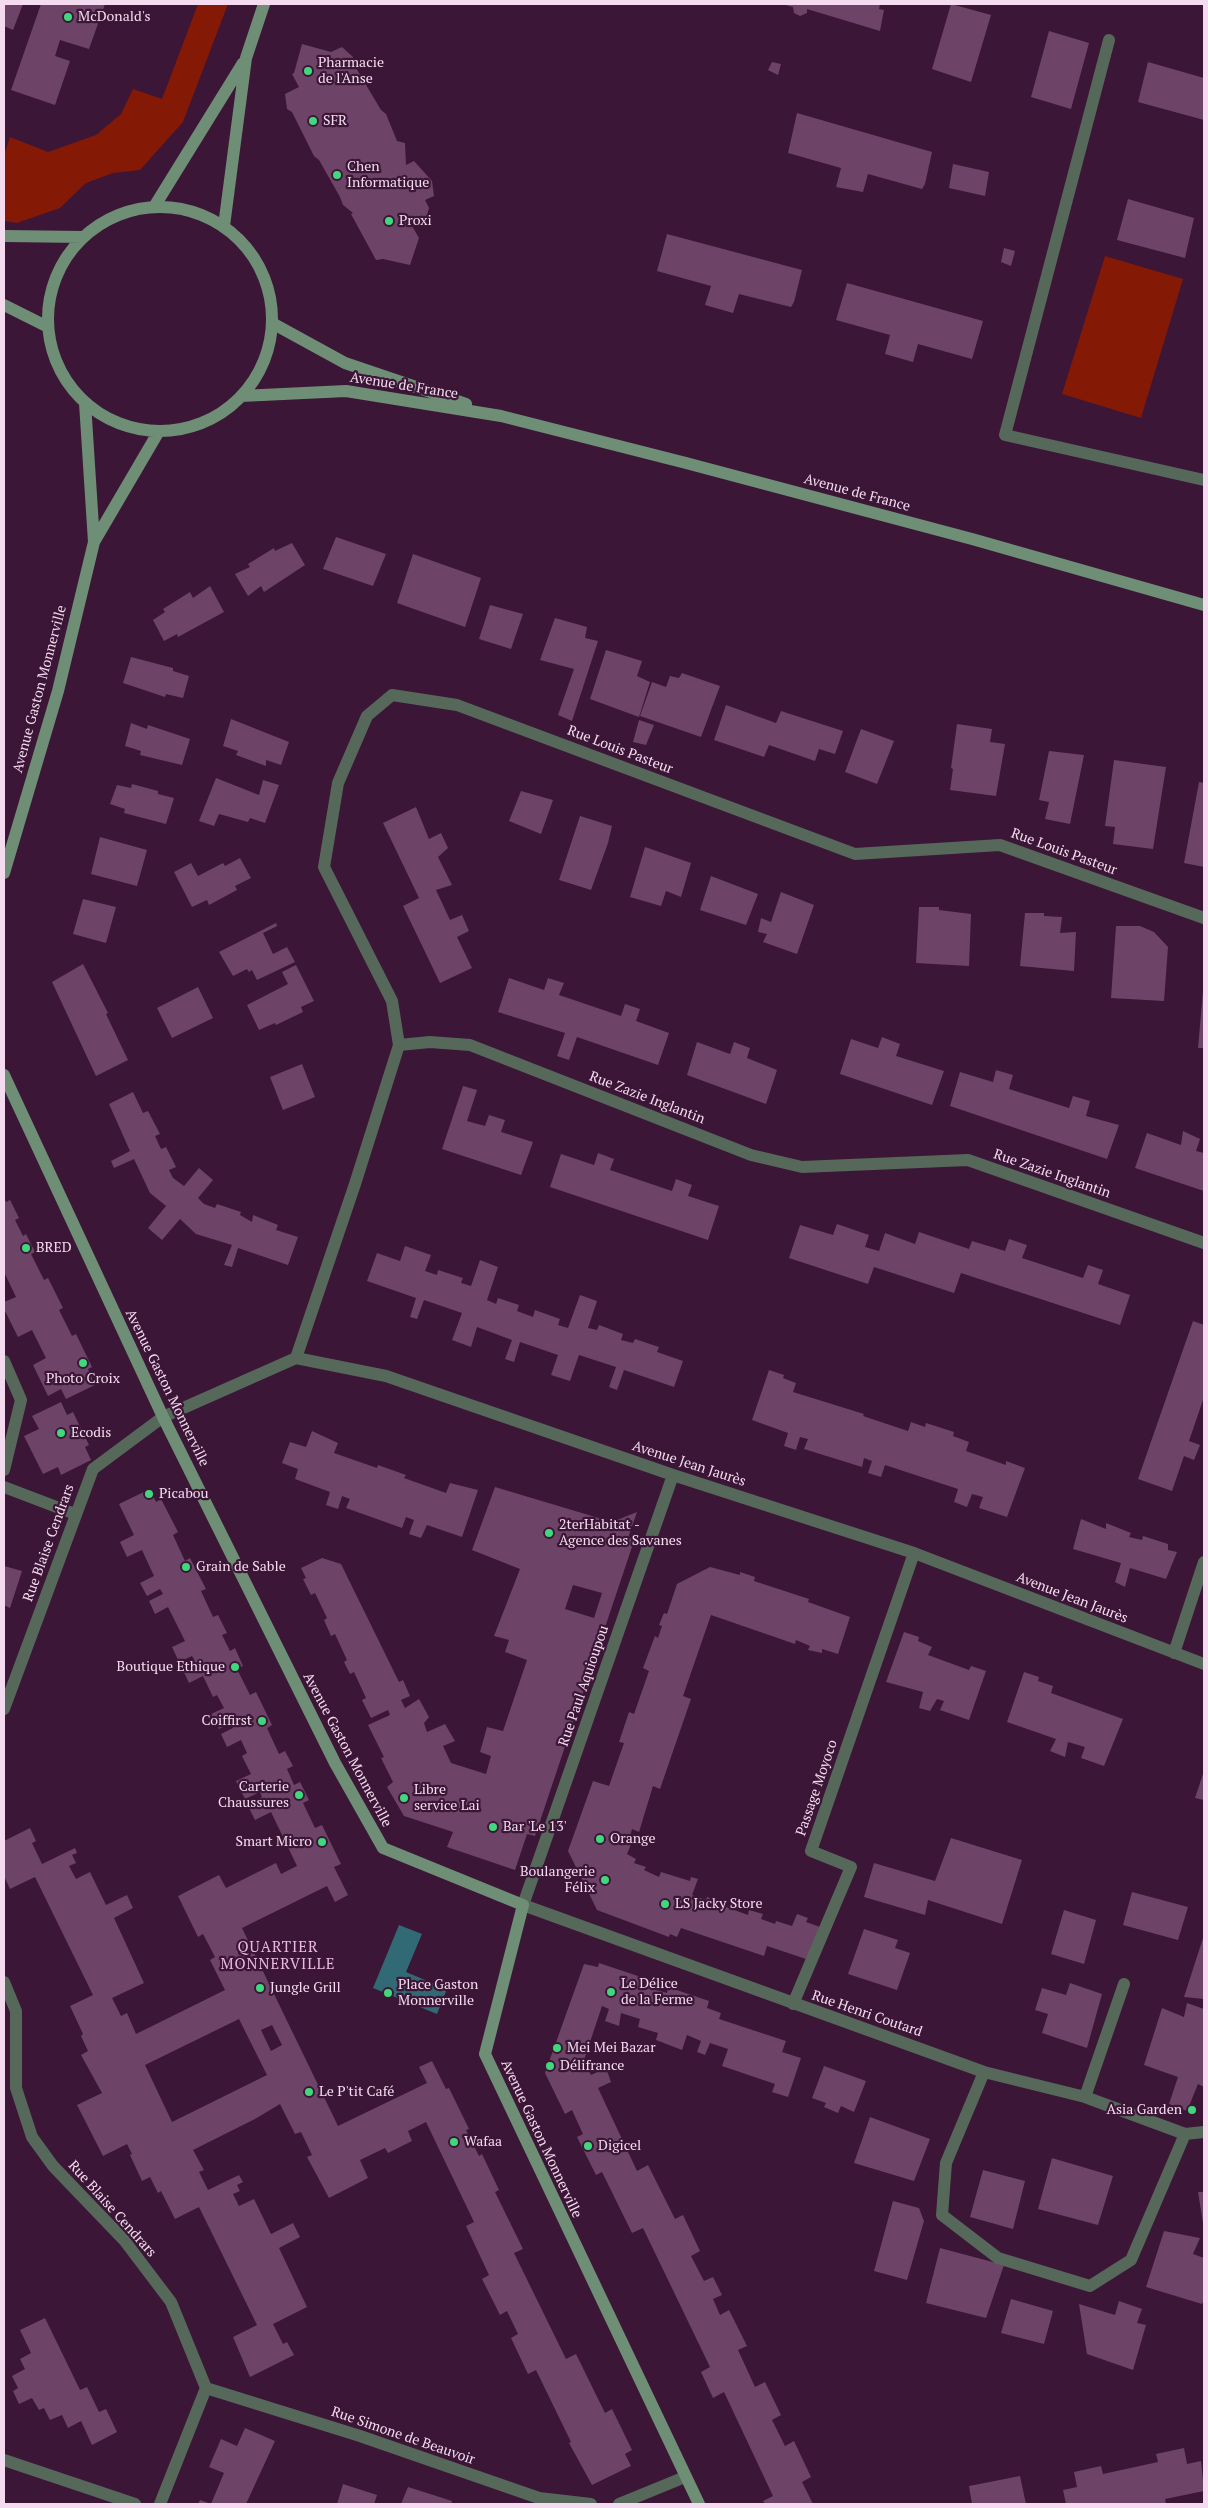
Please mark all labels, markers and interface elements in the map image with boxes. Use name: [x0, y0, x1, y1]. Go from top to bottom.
place label: McDonald's: [78, 9, 150, 25]
marker: McDonald's: [62, 11, 74, 23]
place label: Pharmacie de l'Anse: [318, 55, 384, 88]
marker: Pharmacie de l'Anse: [302, 65, 314, 77]
place label: SFR: [323, 113, 347, 129]
marker: SFR: [307, 115, 319, 127]
place label: Chen Informatique: [347, 159, 429, 192]
marker: Chen Informatique: [331, 169, 343, 181]
place label: Proxi: [399, 213, 432, 229]
marker: Proxi: [383, 215, 395, 227]
street label: Avenue de France: [349, 369, 459, 403]
street label: Avenue de France: [802, 471, 912, 515]
street label: Avenue Gaston Monnerville: [10, 603, 70, 775]
street label: Rue Louis Pasteur: [565, 722, 675, 778]
street label: Rue Louis Pasteur: [1009, 825, 1119, 879]
street label: Rue Zazie Inglantin: [587, 1068, 707, 1128]
street label: Rue Zazie Inglantin: [991, 1146, 1113, 1202]
place label: BRED: [36, 1240, 72, 1256]
marker: BRED: [20, 1242, 32, 1254]
street label: Avenue Gaston Monnerville: [122, 1307, 212, 1469]
marker: Photo Croix: [77, 1357, 89, 1369]
place label: Photo Croix: [46, 1371, 120, 1387]
place label: Ecodis: [71, 1425, 111, 1441]
marker: Ecodis: [55, 1427, 67, 1439]
street label: Avenue Jean Jaurès: [630, 1438, 748, 1490]
street label: Rue Blaise Cendrars: [20, 1482, 78, 1604]
place label: Picabou: [159, 1486, 209, 1502]
marker: Picabou: [143, 1488, 155, 1500]
place label: 2terHabitat - Agence des Savanes: [559, 1517, 682, 1550]
marker: 2terHabitat - Agence des Savanes: [543, 1527, 555, 1539]
place label: Grain de Sable: [196, 1559, 286, 1575]
marker: Grain de Sable: [180, 1561, 192, 1573]
street label: Avenue Jean Jaurès: [1014, 1569, 1130, 1627]
street label: Rue Paul Aquioupou: [555, 1623, 613, 1749]
place label: Boutique Ethique: [117, 1659, 225, 1675]
marker: Boutique Ethique: [229, 1661, 241, 1673]
street label: Avenue Gaston Monnerville: [299, 1670, 395, 1830]
place label: Coiffirst: [202, 1713, 252, 1729]
marker: Coiffirst: [256, 1715, 268, 1727]
street label: Passage Moyoco: [793, 1738, 841, 1838]
place label: Carterie Chaussures: [218, 1779, 289, 1811]
place label: Libre service Lai: [414, 1782, 480, 1814]
marker: Carterie Chaussures: [293, 1789, 305, 1801]
marker: Libre service Lai: [398, 1792, 410, 1804]
place label: Bar 'Le 13': [503, 1819, 567, 1835]
marker: Bar 'Le 13': [487, 1821, 499, 1833]
place label: Orange: [610, 1831, 656, 1847]
marker: Orange: [594, 1833, 606, 1845]
place label: Smart Micro: [235, 1834, 312, 1850]
marker: Smart Micro: [316, 1836, 328, 1848]
place label: Boulangerie Félix: [520, 1864, 595, 1896]
marker: Boulangerie Félix: [599, 1874, 611, 1886]
place label: LS Jacky Store: [675, 1896, 763, 1912]
marker: LS Jacky Store: [659, 1898, 671, 1910]
district label: QUARTIER MONNERVILLE: [219, 1939, 337, 1974]
place label: Le Délice de la Ferme: [621, 1976, 693, 2008]
place label: Place Gaston Monnerville: [398, 1977, 478, 2010]
place label: Jungle Grill: [270, 1980, 341, 1996]
marker: Jungle Grill: [254, 1982, 266, 1994]
marker: Le Délice de la Ferme: [605, 1986, 617, 1998]
marker: Place Gaston Monnerville: [382, 1987, 394, 1999]
street label: Rue Henri Coutard: [810, 1987, 924, 2041]
place label: Mei Mei Bazar: [567, 2040, 656, 2056]
marker: Mei Mei Bazar: [551, 2042, 563, 2054]
street label: Avenue Gaston Monnerville: [497, 2057, 585, 2221]
place label: Délifrance: [560, 2058, 624, 2074]
marker: Délifrance: [544, 2060, 556, 2072]
place label: Le P'tit Café: [319, 2084, 394, 2100]
marker: Le P'tit Café: [303, 2086, 315, 2098]
place label: Asia Garden: [1106, 2102, 1182, 2118]
marker: Asia Garden: [1186, 2104, 1198, 2116]
place label: Wafaa: [464, 2134, 502, 2150]
marker: Wafaa: [448, 2136, 460, 2148]
place label: Digicel: [598, 2138, 641, 2154]
marker: Digicel: [582, 2140, 594, 2152]
street label: Rue Blaise Cendrars: [64, 2157, 160, 2261]
street label: Rue Simone de Beauvoir: [329, 2404, 477, 2468]

